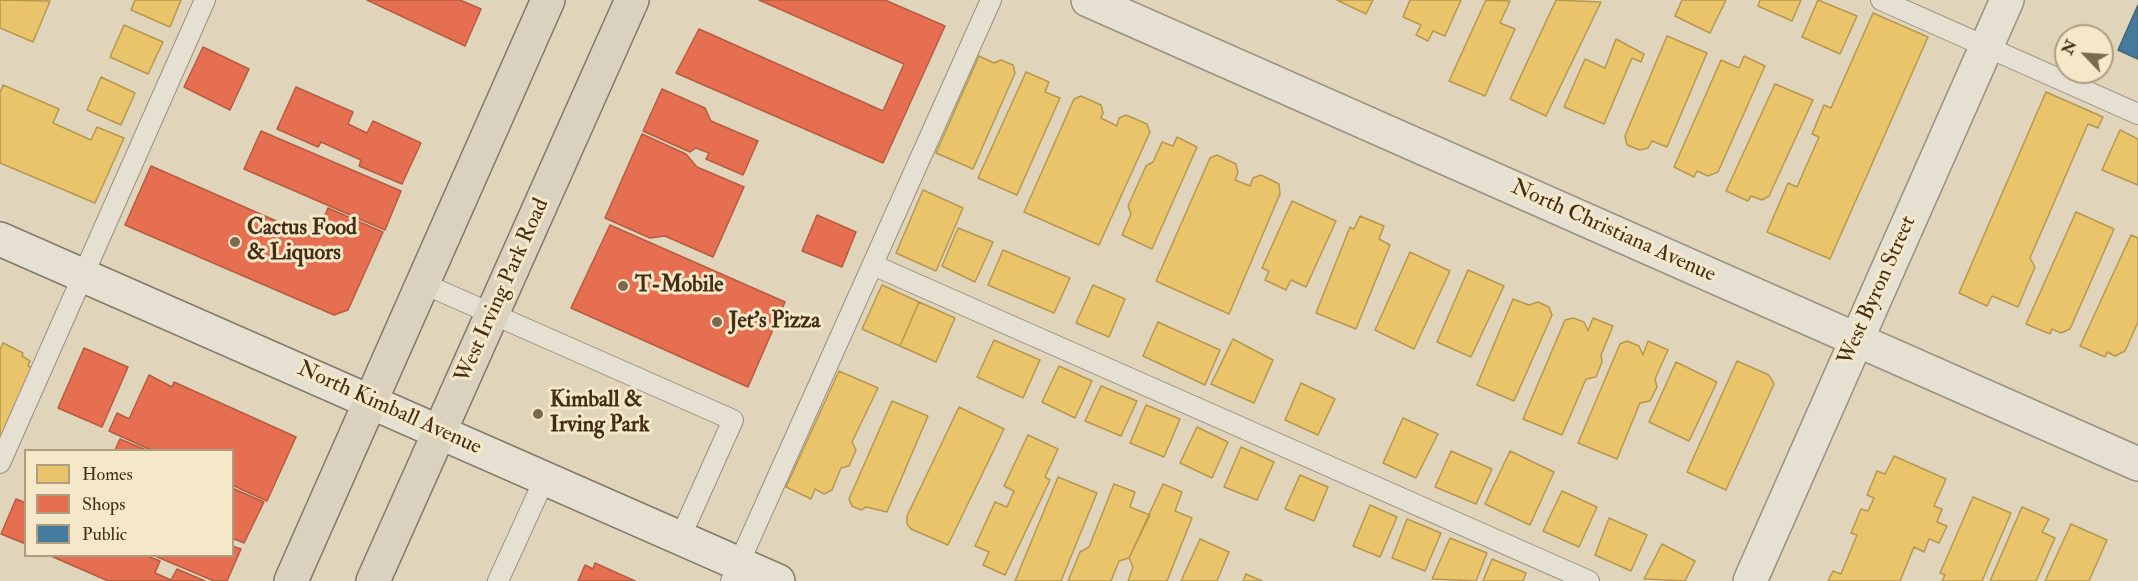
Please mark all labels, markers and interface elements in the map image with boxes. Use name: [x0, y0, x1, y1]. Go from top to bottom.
north arrow: [2054, 24, 2114, 84]
text: N: [2057, 37, 2082, 58]
street label: North Christiana Avenue: [1507, 175, 1719, 289]
street label: West Irving Park Road: [450, 195, 556, 387]
street label: West Byron Street: [1833, 212, 1923, 370]
place label: Cactus Food & Liquors: [247, 216, 357, 268]
marker: Cactus Food & Liquors: [228, 235, 242, 249]
place label: T-Mobile: [635, 273, 723, 299]
marker: T-Mobile: [616, 279, 630, 293]
place label: Jet's Pizza: [729, 309, 820, 335]
marker: Jet's Pizza: [710, 315, 724, 329]
street label: North Kimball Avenue: [293, 356, 485, 462]
place label: Kimball & Irving Park: [550, 388, 649, 440]
marker: Kimball & Irving Park: [531, 407, 545, 421]
legend: [24, 449, 234, 557]
text: Homes: [82, 463, 133, 486]
text: Shops: [82, 493, 125, 516]
text: Public: [82, 523, 127, 546]

